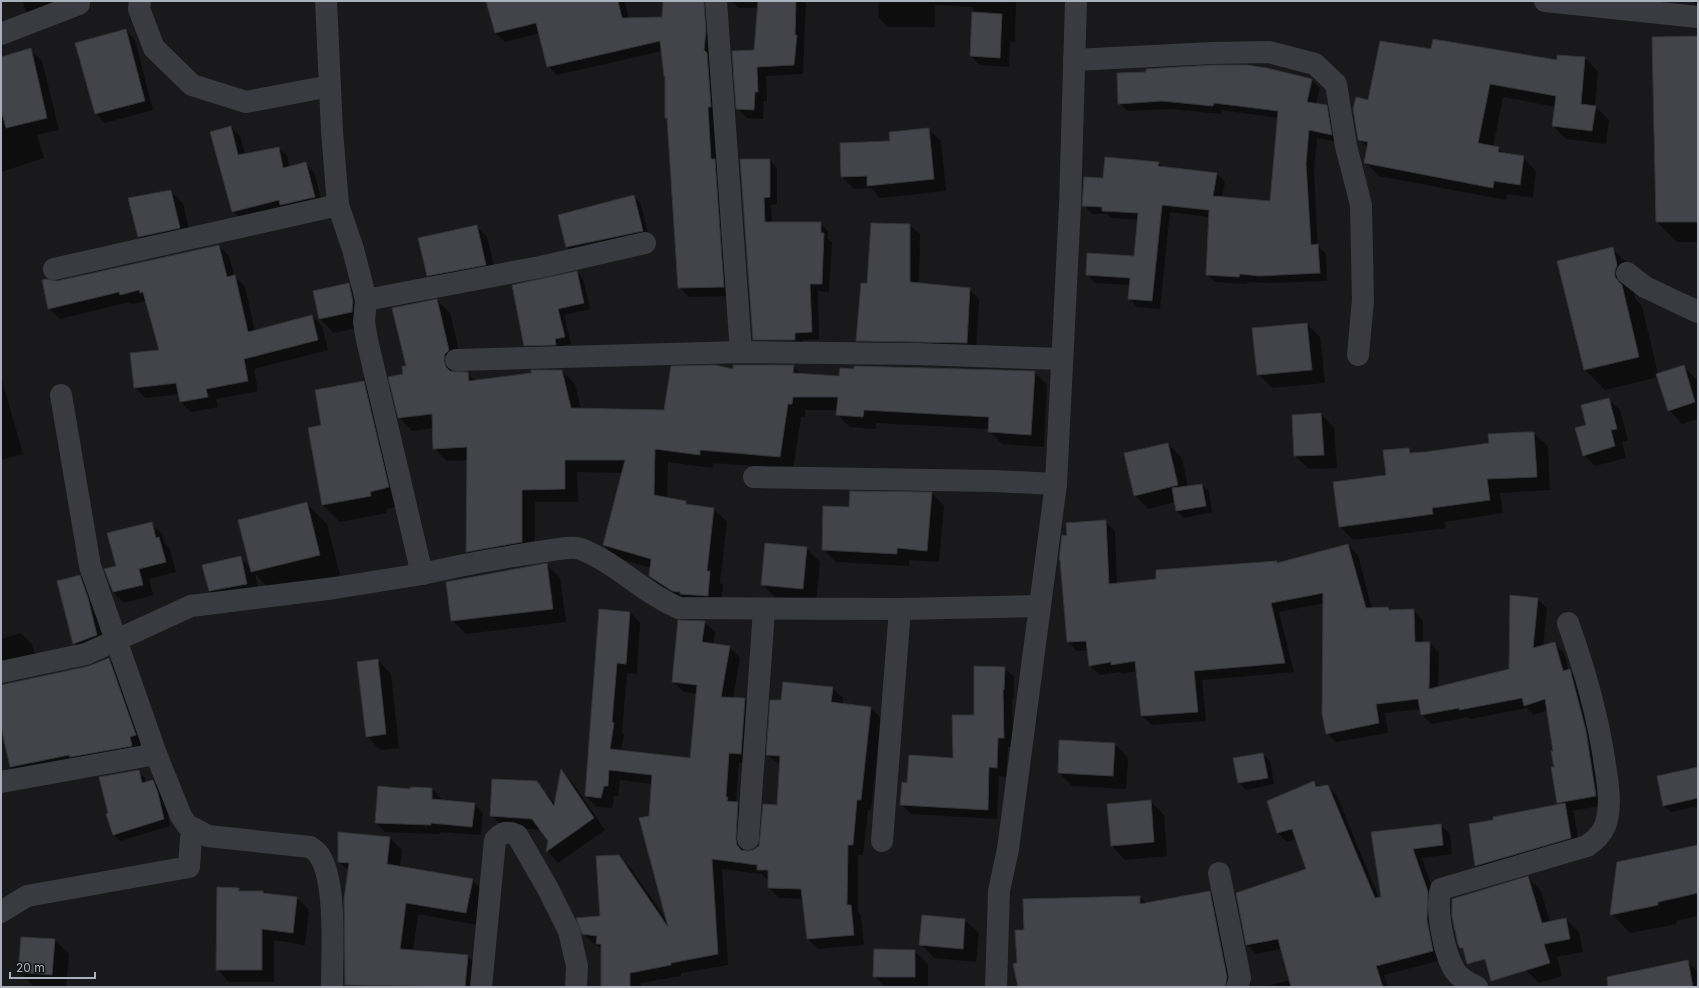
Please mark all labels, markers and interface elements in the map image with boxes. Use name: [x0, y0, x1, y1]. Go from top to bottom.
scale bar: [10, 954, 95, 980]
text: 20 m: [16, 960, 45, 975]

